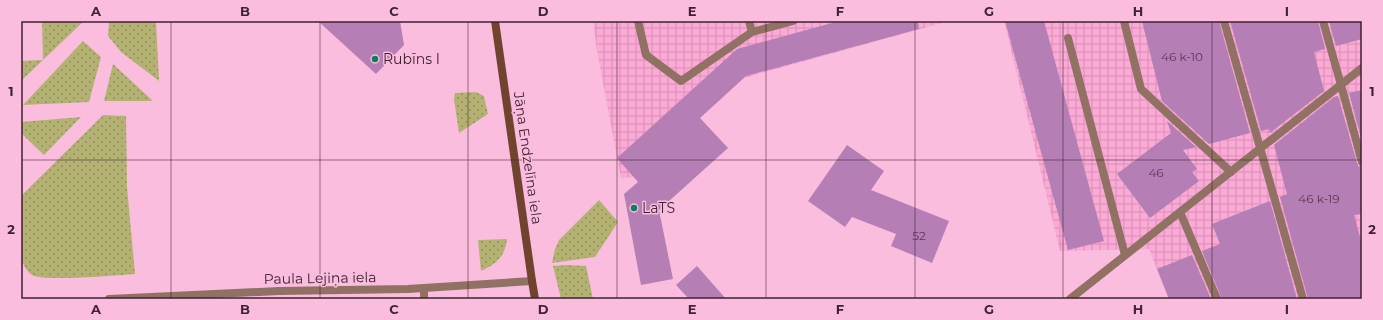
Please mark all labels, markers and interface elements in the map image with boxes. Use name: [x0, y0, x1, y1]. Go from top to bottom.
text: A: [90, 3, 102, 19]
text: B: [240, 3, 250, 19]
text: C: [389, 3, 399, 19]
text: D: [538, 3, 549, 19]
text: E: [688, 3, 697, 19]
text: F: [836, 3, 844, 19]
text: G: [984, 3, 994, 19]
text: H: [1133, 3, 1143, 19]
text: I: [1285, 3, 1289, 19]
house number: 46 k-10: [1161, 49, 1203, 64]
place label: Rubīns I: [383, 50, 440, 68]
marker: Rubīns I: [370, 54, 380, 64]
text: 1: [8, 83, 14, 99]
text: 1: [1369, 83, 1375, 99]
street label: Jāņa Endzelīna iela: [509, 90, 546, 226]
house number: 46: [1148, 165, 1164, 180]
house number: 46 k-19: [1298, 191, 1340, 206]
place label: LaTS: [642, 199, 675, 217]
marker: LaTS: [629, 203, 639, 213]
text: 2: [7, 221, 15, 237]
text: 2: [1368, 221, 1376, 237]
house number: 52: [912, 228, 926, 243]
street label: Paula Lejiņa iela: [263, 268, 377, 289]
text: A: [90, 301, 102, 317]
text: B: [240, 301, 250, 317]
text: C: [389, 301, 399, 317]
text: D: [538, 301, 549, 317]
text: E: [688, 301, 697, 317]
text: F: [836, 301, 844, 317]
text: G: [984, 301, 994, 317]
text: H: [1133, 301, 1143, 317]
text: I: [1285, 301, 1289, 317]

